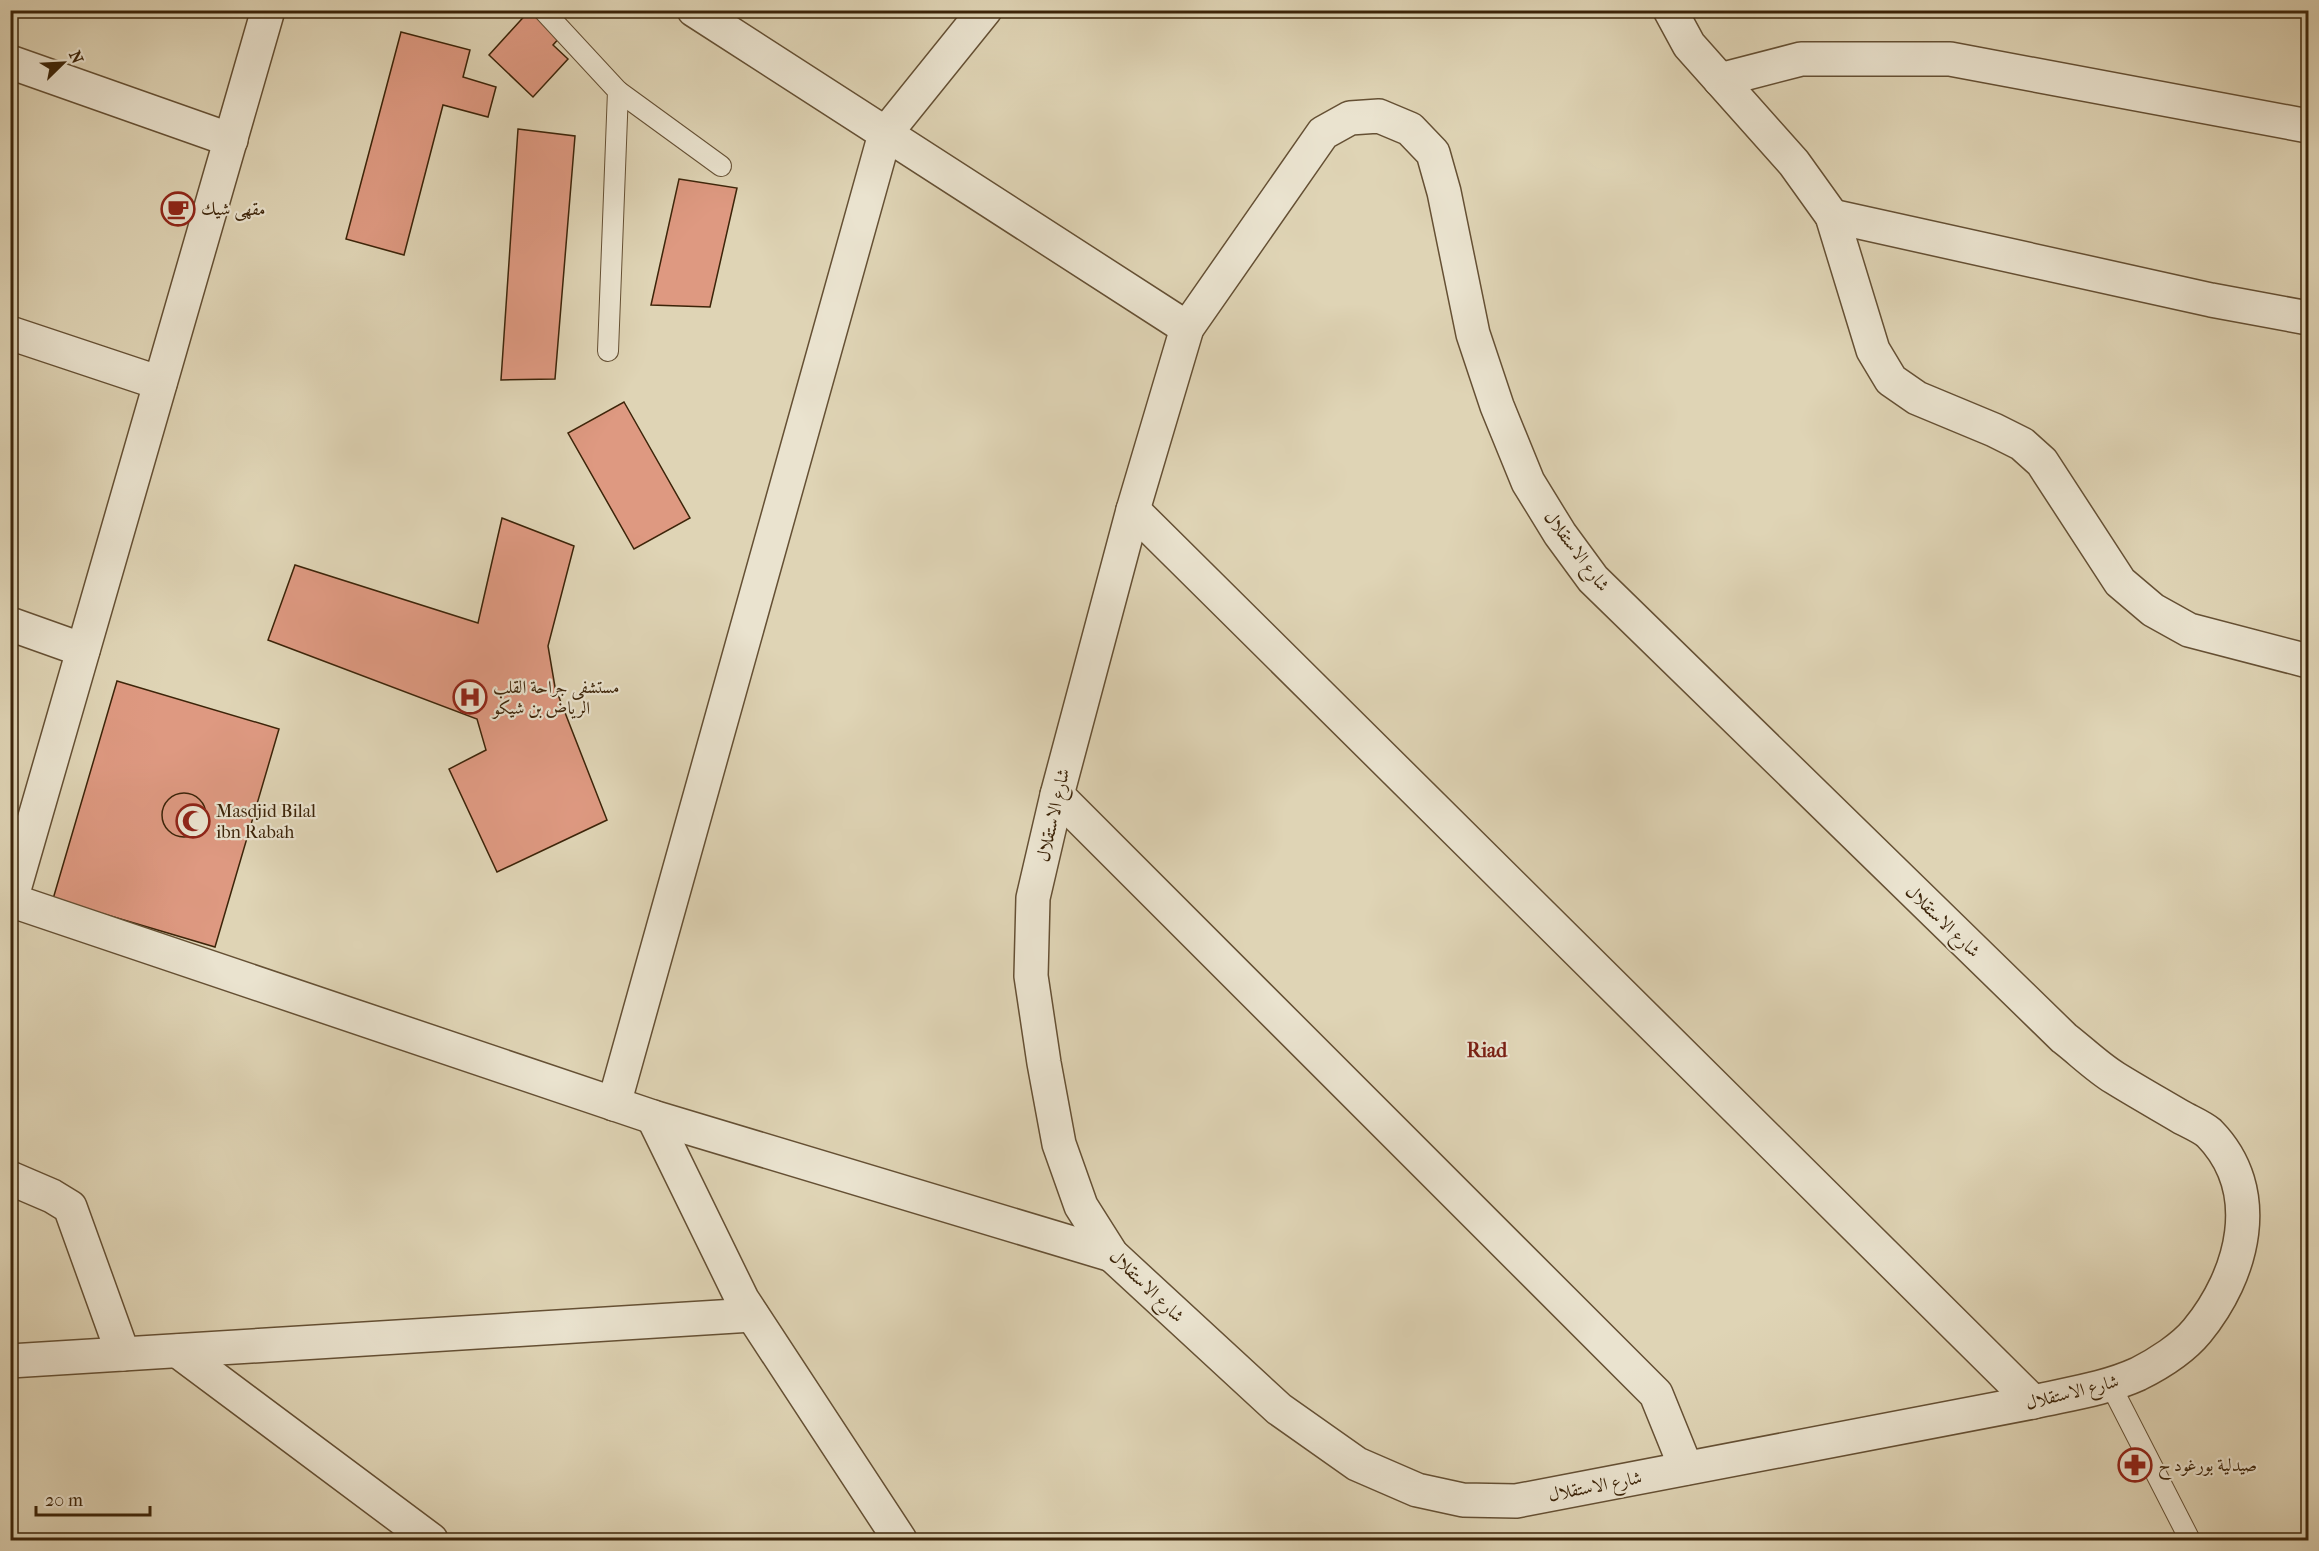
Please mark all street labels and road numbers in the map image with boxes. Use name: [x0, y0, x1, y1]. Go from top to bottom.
street label: شارع الاستقلال: [1536, 507, 1614, 598]
street label: شارع الاستقلال: [1033, 766, 1078, 865]
street label: شارع الاستقلال: [1898, 881, 1984, 965]
street label: شارع الاستقلال: [1102, 1246, 1188, 1330]
street label: شارع الاستقلال: [2023, 1371, 2122, 1418]
street label: شارع الاستقلال: [1546, 1467, 1645, 1510]

